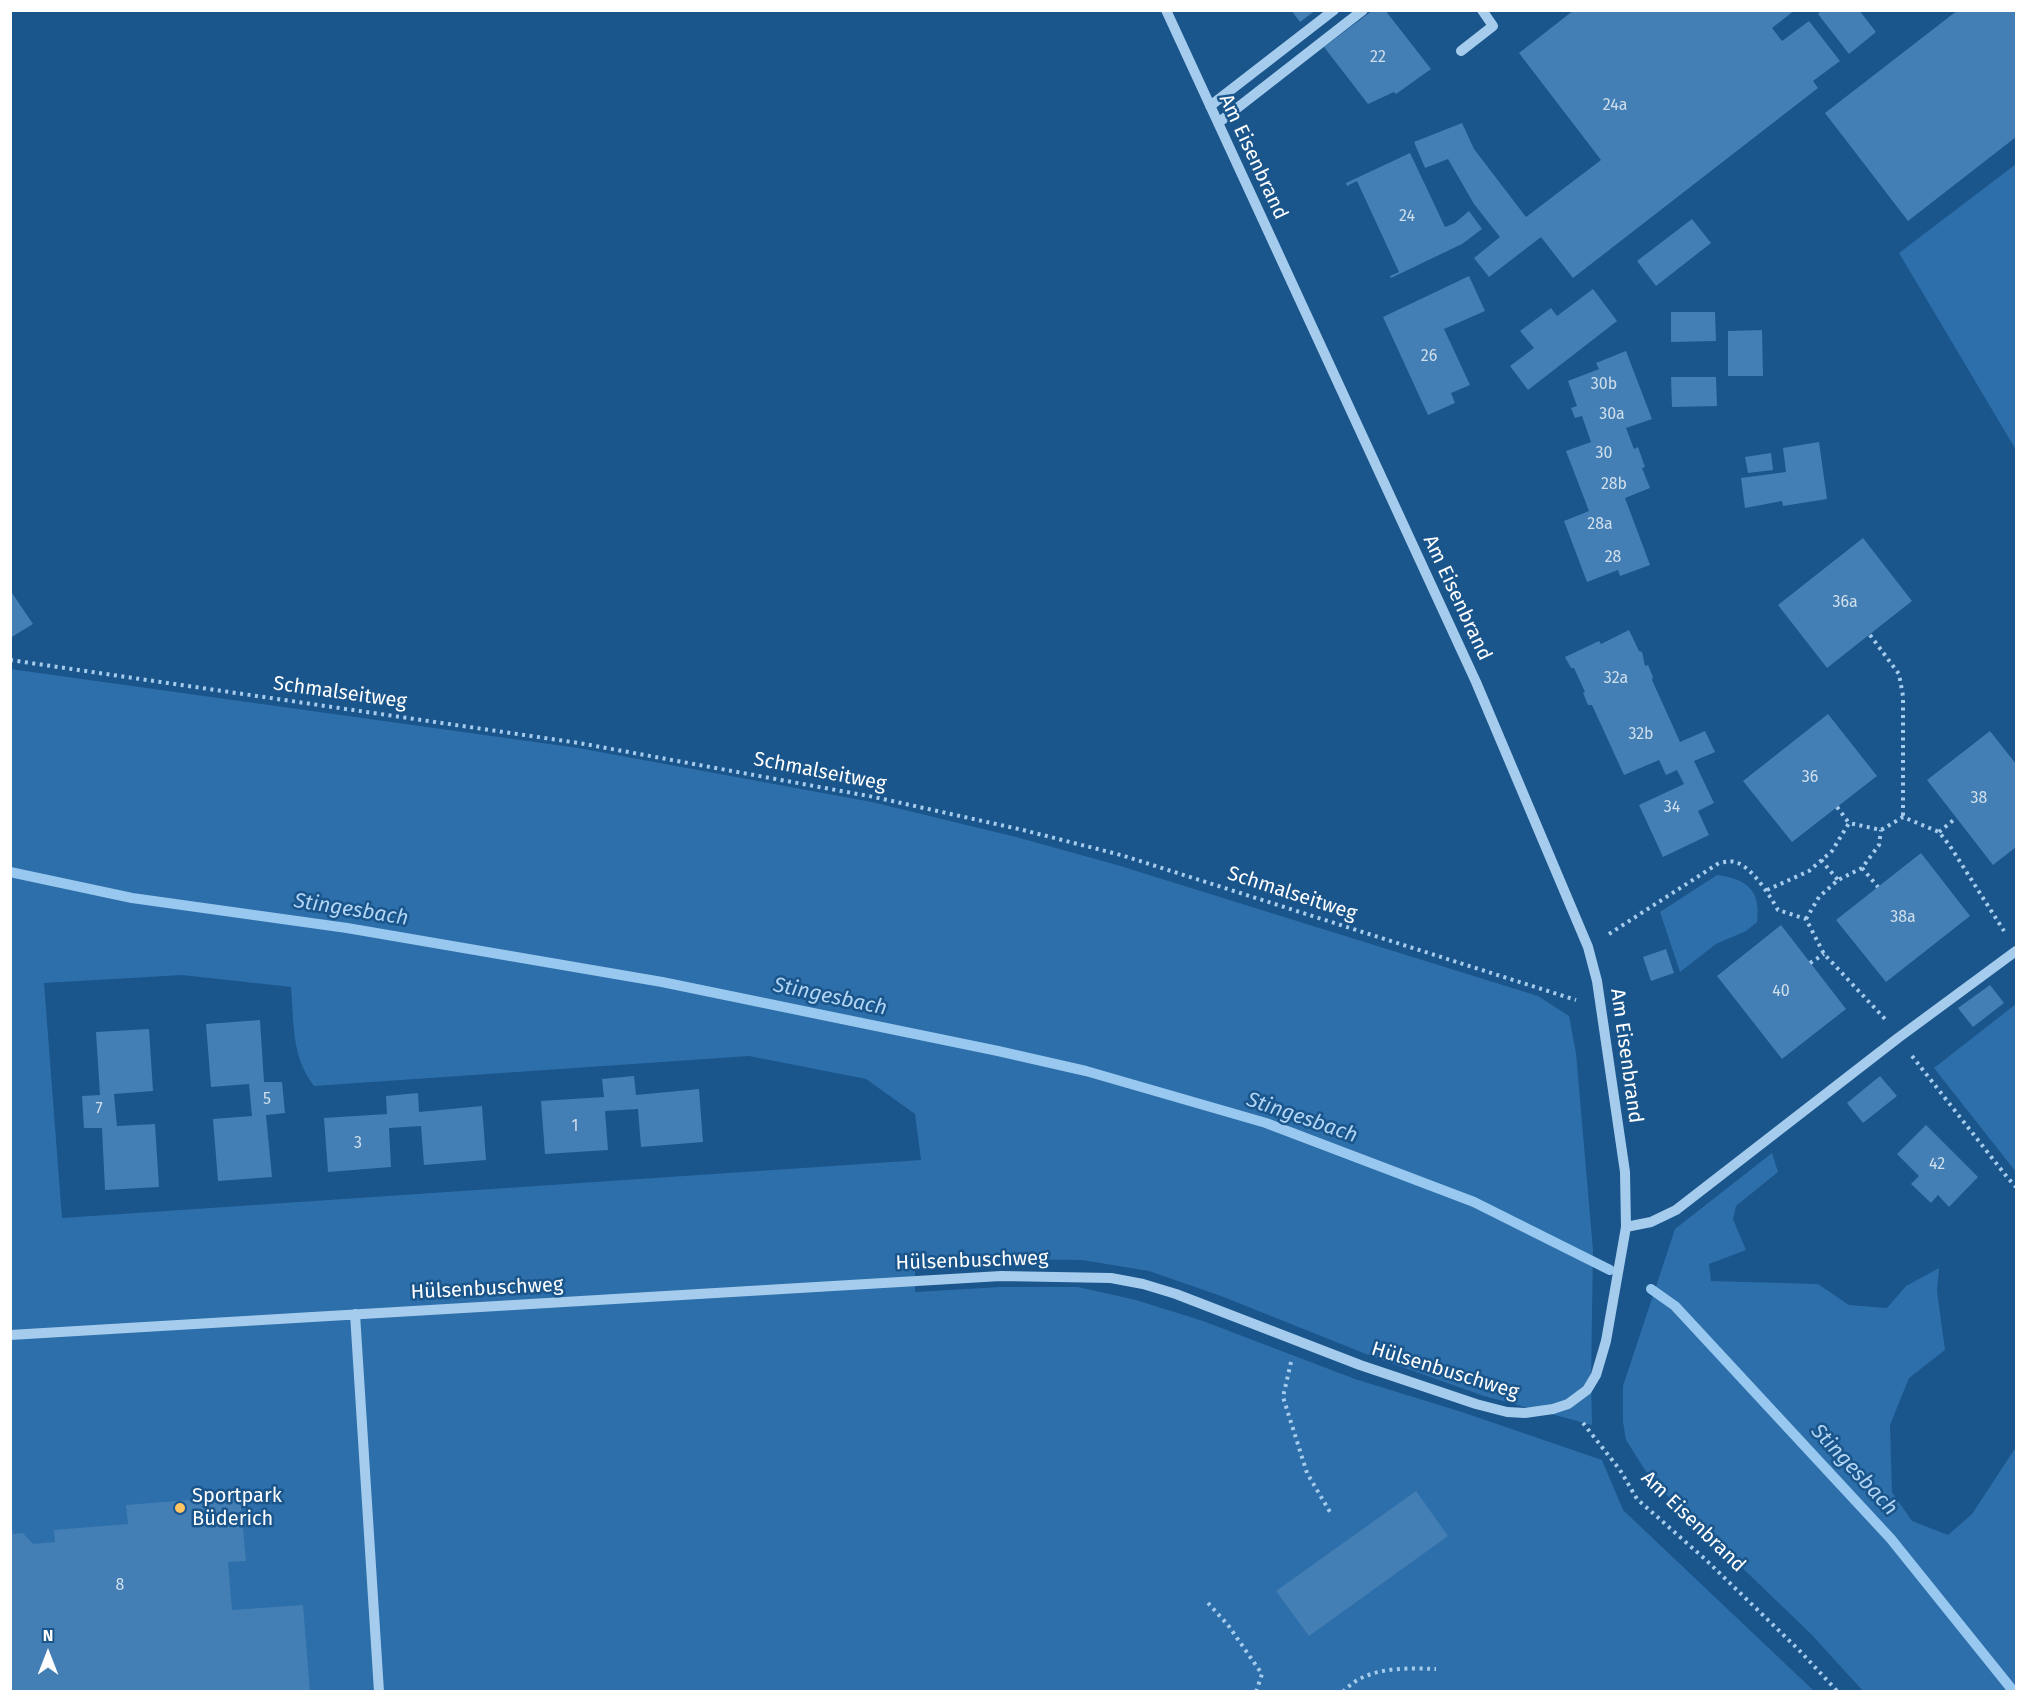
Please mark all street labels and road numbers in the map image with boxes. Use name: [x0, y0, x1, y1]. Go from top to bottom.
street label: Am Eisenbrand: [1213, 90, 1293, 224]
street label: Am Eisenbrand: [1417, 531, 1497, 665]
street label: Schmalseitweg: [272, 672, 408, 714]
street label: Schmalseitweg: [752, 747, 888, 797]
street label: Schmalseitweg: [1224, 862, 1360, 926]
street label: Am Eisenbrand: [1605, 987, 1647, 1125]
street label: Hülsenbuschweg: [895, 1246, 1049, 1276]
street label: Hülsenbuschweg: [410, 1273, 564, 1305]
street label: Hülsenbuschweg: [1368, 1337, 1522, 1405]
street label: Am Eisenbrand: [1636, 1466, 1750, 1578]

